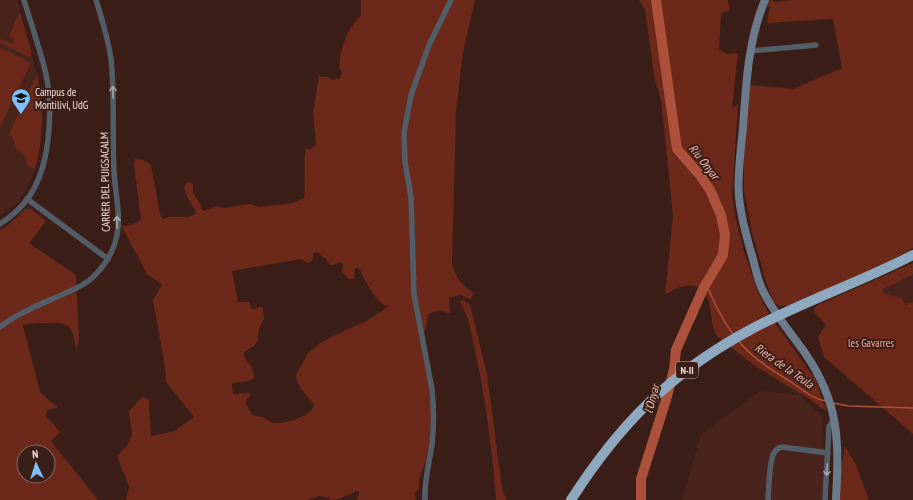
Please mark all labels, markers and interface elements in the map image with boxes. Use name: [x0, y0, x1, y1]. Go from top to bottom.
place label: Campus de Montilivi, UdG: [35, 85, 88, 112]
one-way arrow: [109, 86, 117, 99]
school or university icon: Campus de Montilivi, UdG: [10, 87, 32, 115]
street label: CARRER DEL PUIGSACALM: [97, 132, 113, 232]
water label: Riu Onyar: [686, 141, 724, 184]
one-way arrow: [113, 216, 121, 229]
park label: les Gavarres: [848, 336, 894, 350]
water label: Riera de la Teula: [752, 340, 818, 392]
road number: N-II: [676, 362, 698, 378]
water label: l'Onyar: [641, 381, 663, 415]
north arrow: [16, 444, 56, 484]
text: N: [32, 447, 39, 461]
one-way arrow: [824, 463, 831, 476]

